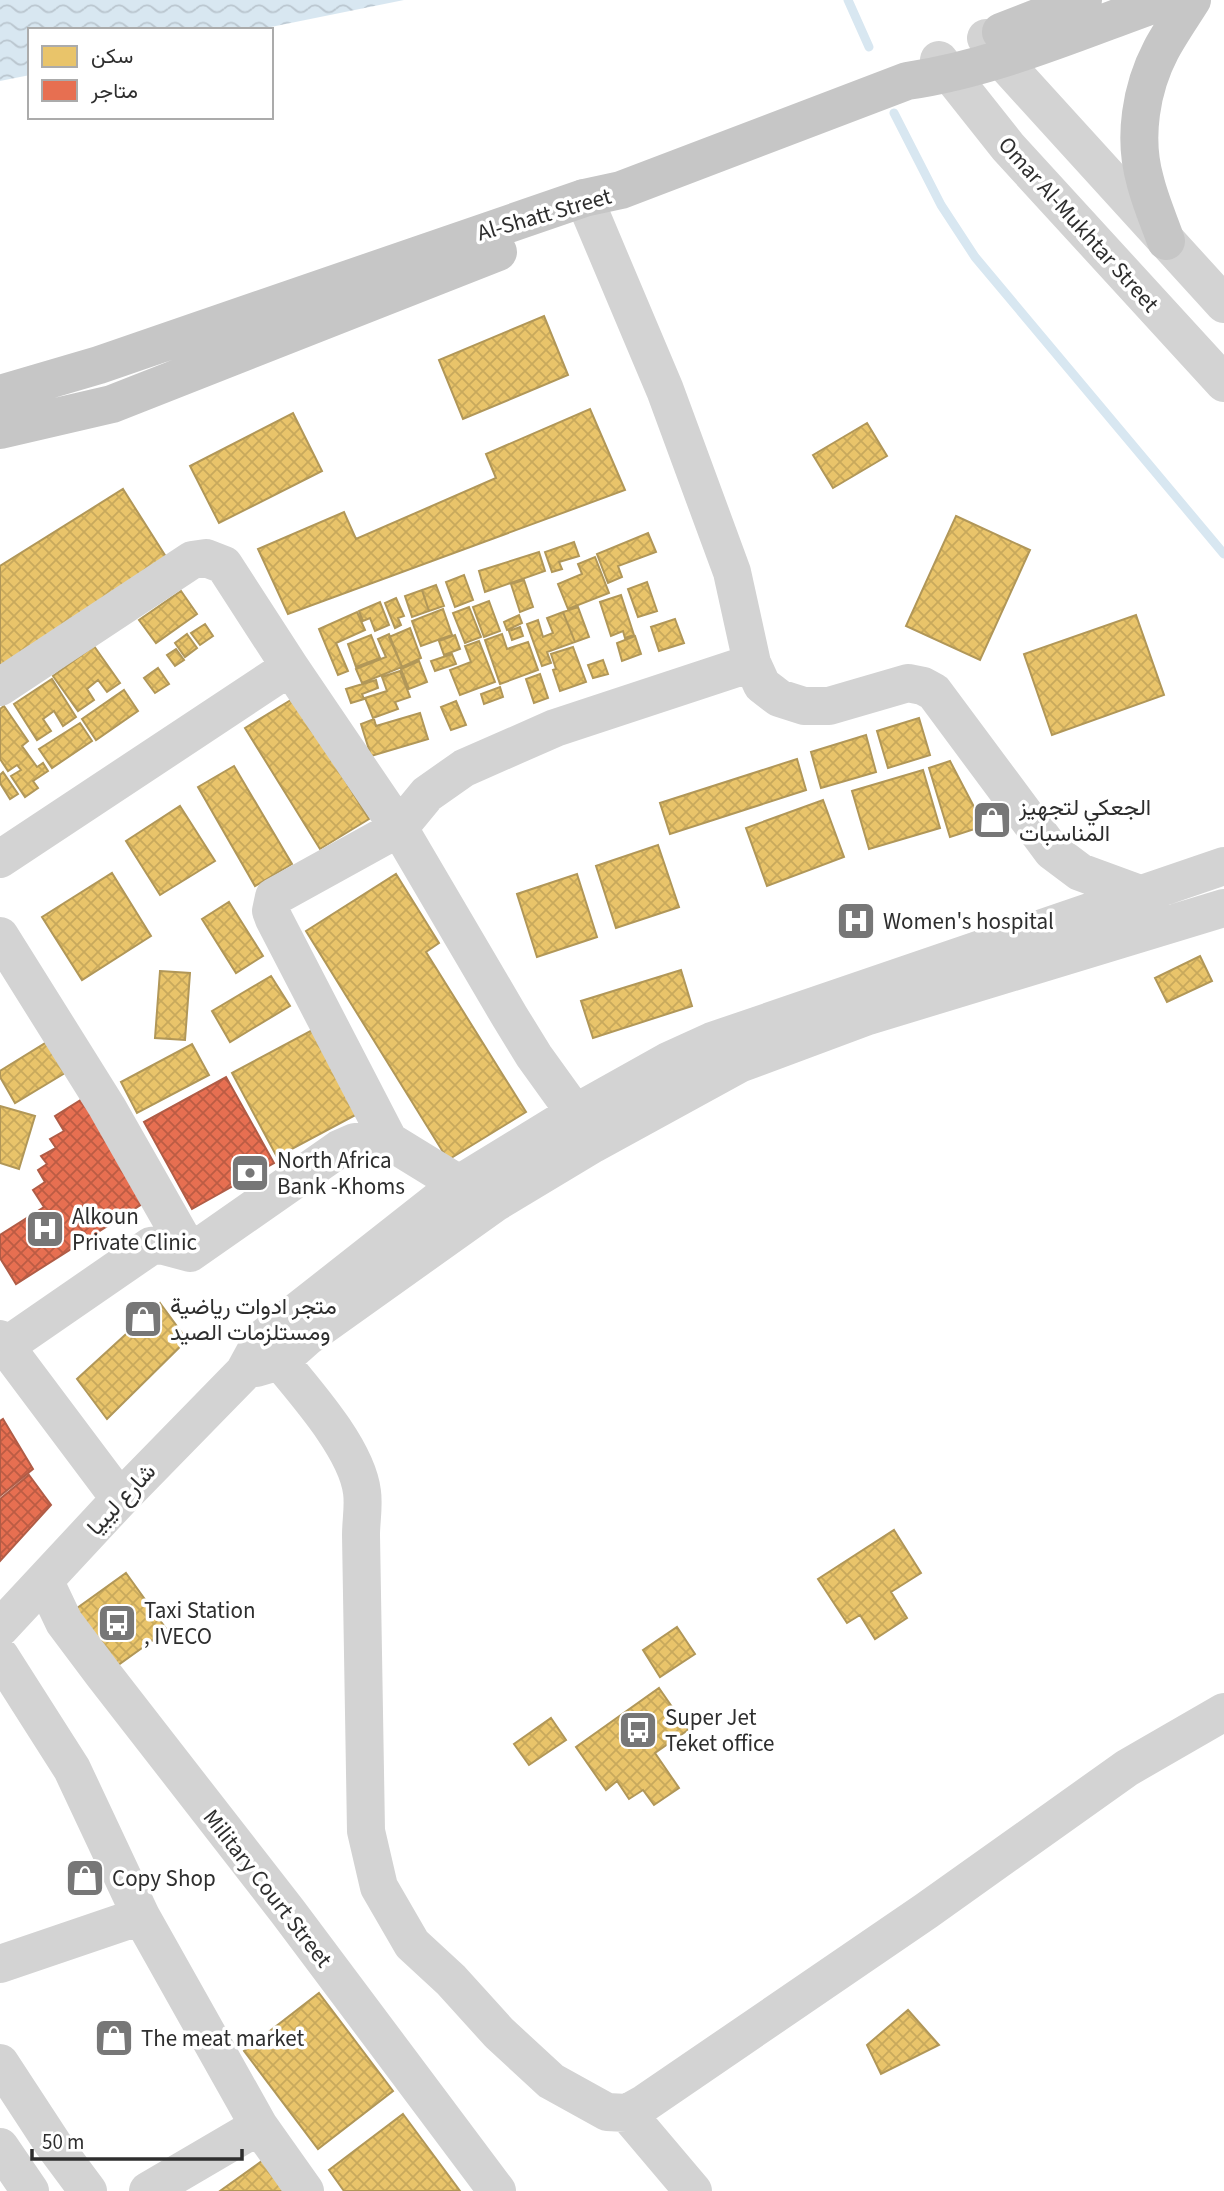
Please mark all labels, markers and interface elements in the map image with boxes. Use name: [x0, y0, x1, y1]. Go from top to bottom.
legend: [28, 28, 273, 119]
text: سكن: [91, 41, 133, 71]
text: متاجر: [90, 76, 138, 106]
street label: Omar Al-Mukhtar Street: [991, 129, 1167, 320]
street label: Al-Shatt Street: [473, 179, 615, 249]
place label: الجعكي لتجهيز المناسبات: [1018, 791, 1151, 850]
shop icon: الجعكي لتجهيز المناسبات: [971, 799, 1013, 841]
hospital icon: Women's hospital: [835, 900, 877, 942]
place label: Women's hospital: [883, 905, 1054, 938]
place label: North Africa Bank -Khoms: [277, 1144, 405, 1203]
bank icon: North Africa Bank -Khoms: [229, 1152, 271, 1194]
place label: Alkoun Private Clinic: [72, 1200, 197, 1259]
hospital icon: Alkoun Private Clinic: [24, 1208, 66, 1250]
place label: متجر ادوات رياضية ومستلزمات الصيد: [170, 1290, 337, 1349]
shop icon: متجر ادوات رياضية ومستلزمات الصيد: [122, 1298, 164, 1340]
street label: شارع ليبيا: [79, 1456, 163, 1543]
place label: Taxi Station , IVECO: [144, 1594, 256, 1653]
bus stop icon: Taxi Station , IVECO: [96, 1602, 138, 1644]
place label: Super Jet Teket office: [665, 1701, 775, 1760]
bus stop icon: Super Jet Teket office: [617, 1709, 659, 1751]
street label: Military Court Street: [195, 1802, 340, 1975]
shop icon: Copy Shop: [64, 1857, 106, 1899]
place label: Copy Shop: [112, 1862, 216, 1895]
shop icon: The meat market: [93, 2017, 135, 2059]
place label: The meat market: [141, 2022, 304, 2055]
scale bar: [32, 2118, 242, 2162]
text: 50 m: [42, 2127, 84, 2157]

